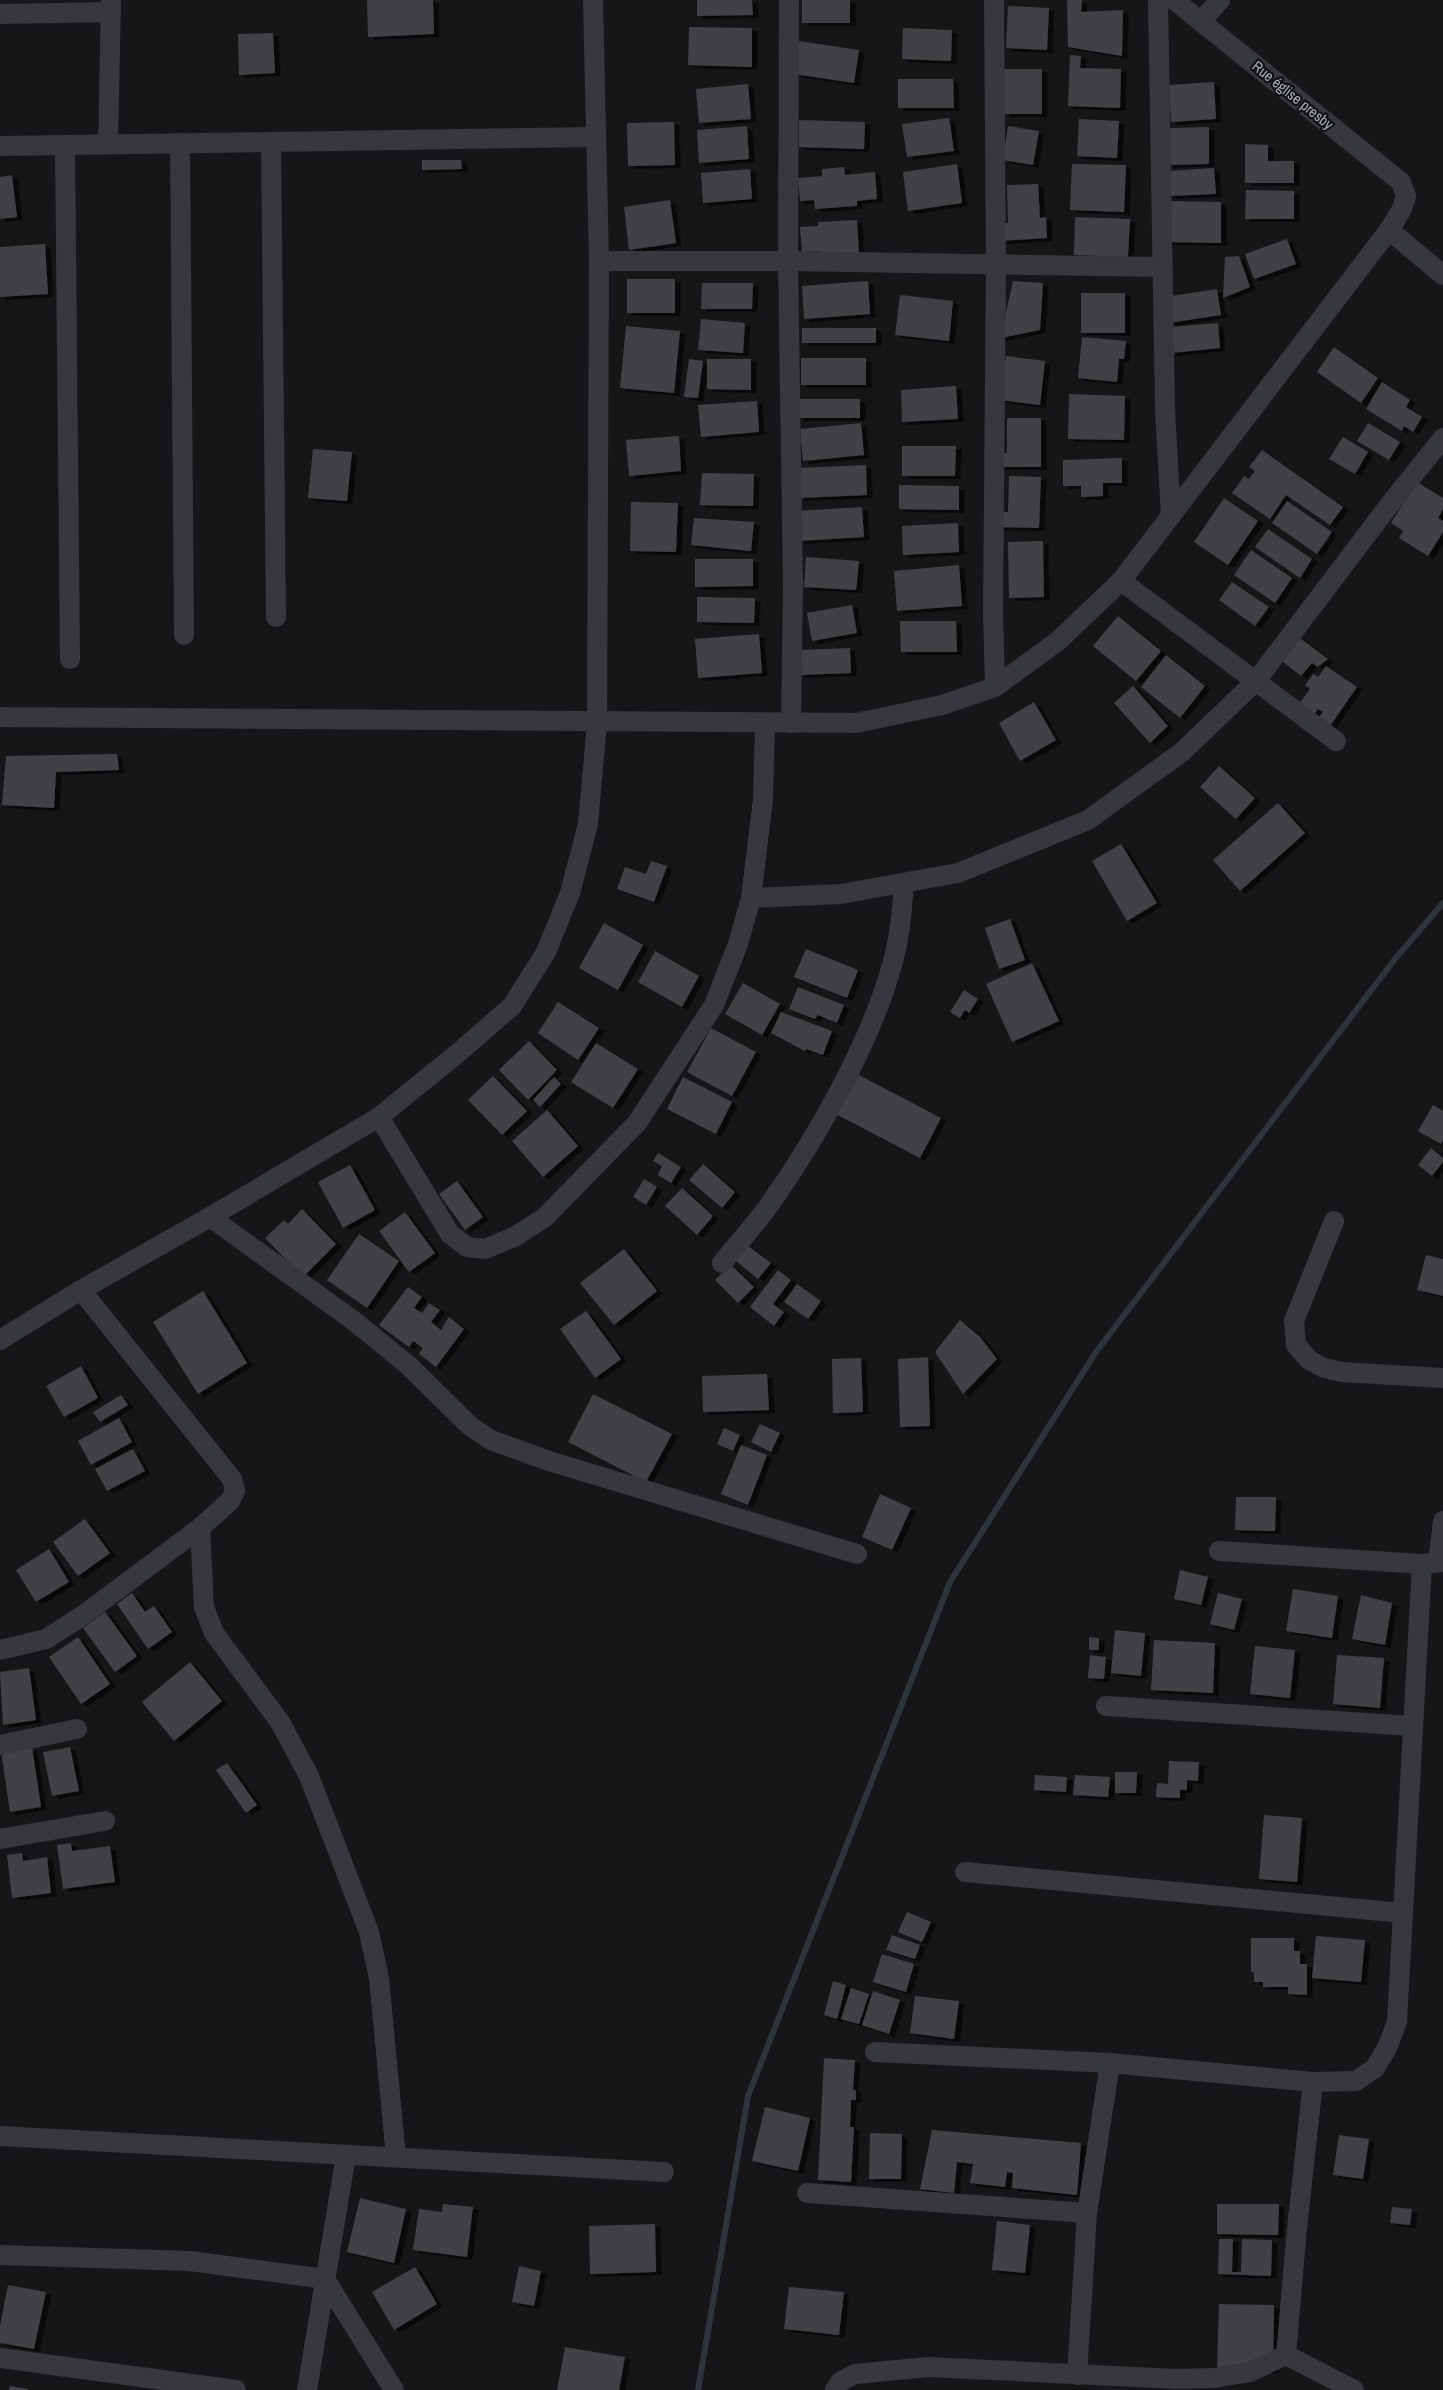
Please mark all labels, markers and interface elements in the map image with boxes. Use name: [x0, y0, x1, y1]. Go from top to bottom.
street label: Rue église presby: [1248, 56, 1339, 135]

